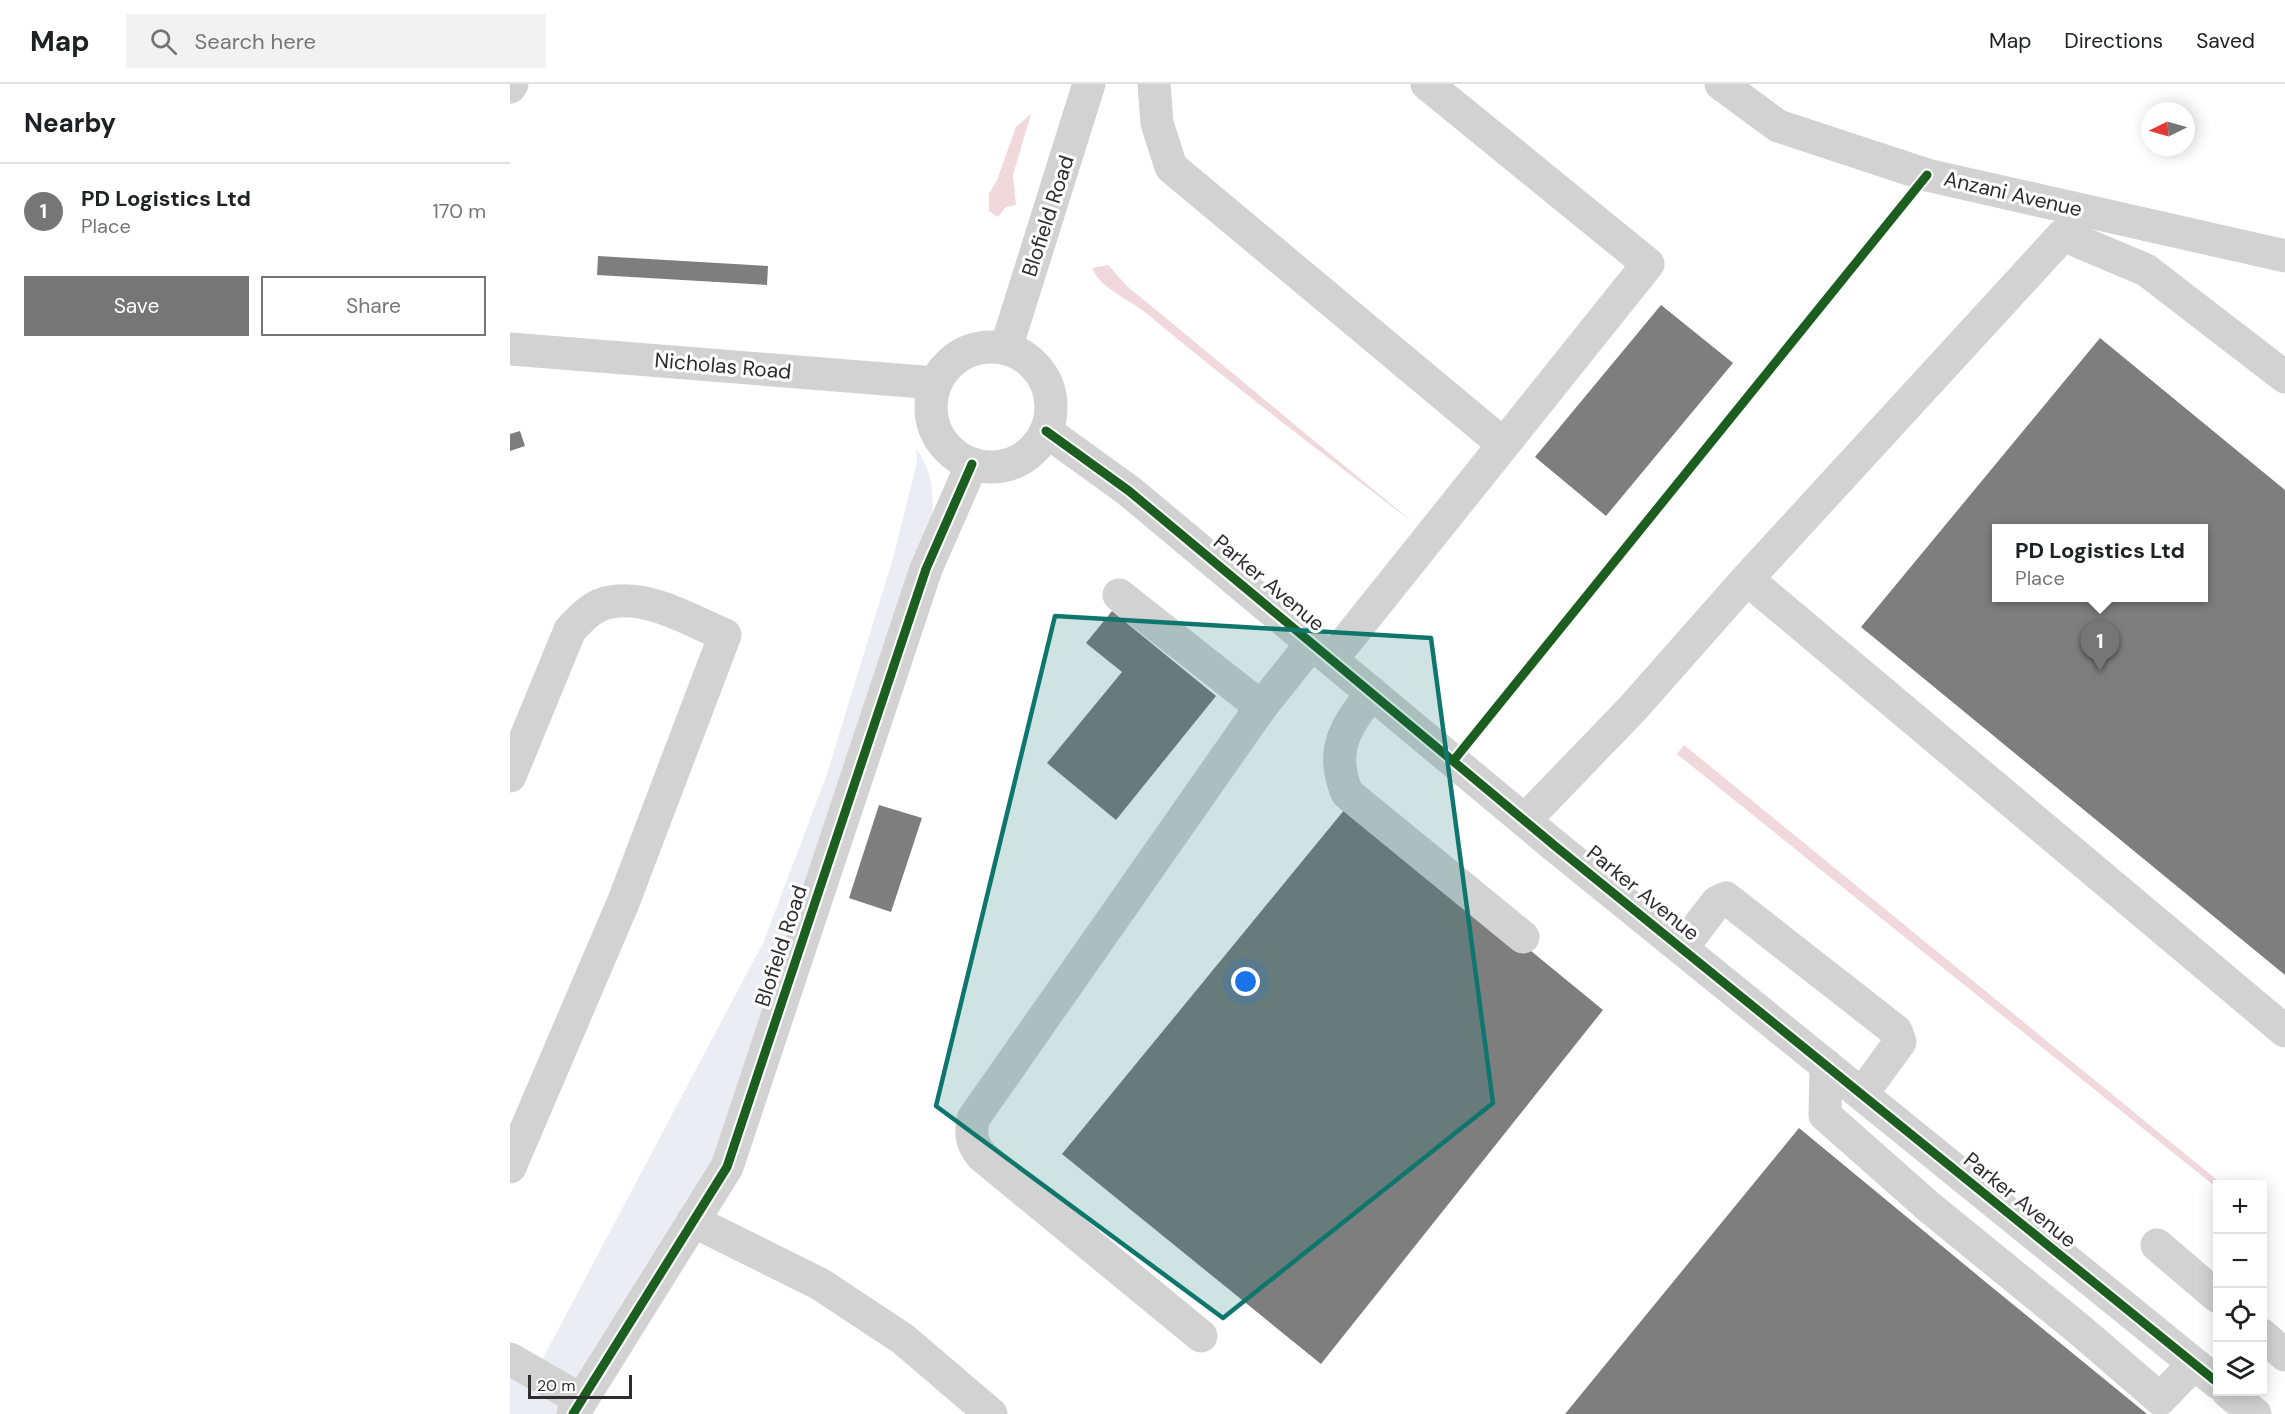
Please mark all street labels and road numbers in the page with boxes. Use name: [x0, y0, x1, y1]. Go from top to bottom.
street label: Blofield Road: [1015, 152, 1081, 280]
street label: Anzani Avenue: [1941, 164, 2085, 224]
street label: Nicholas Road: [653, 346, 793, 386]
street label: Parker Avenue: [1207, 528, 1331, 638]
street label: Parker Avenue: [1581, 839, 1705, 947]
street label: Blofield Road: [748, 882, 814, 1010]
street label: Parker Avenue: [1958, 1146, 2082, 1254]

